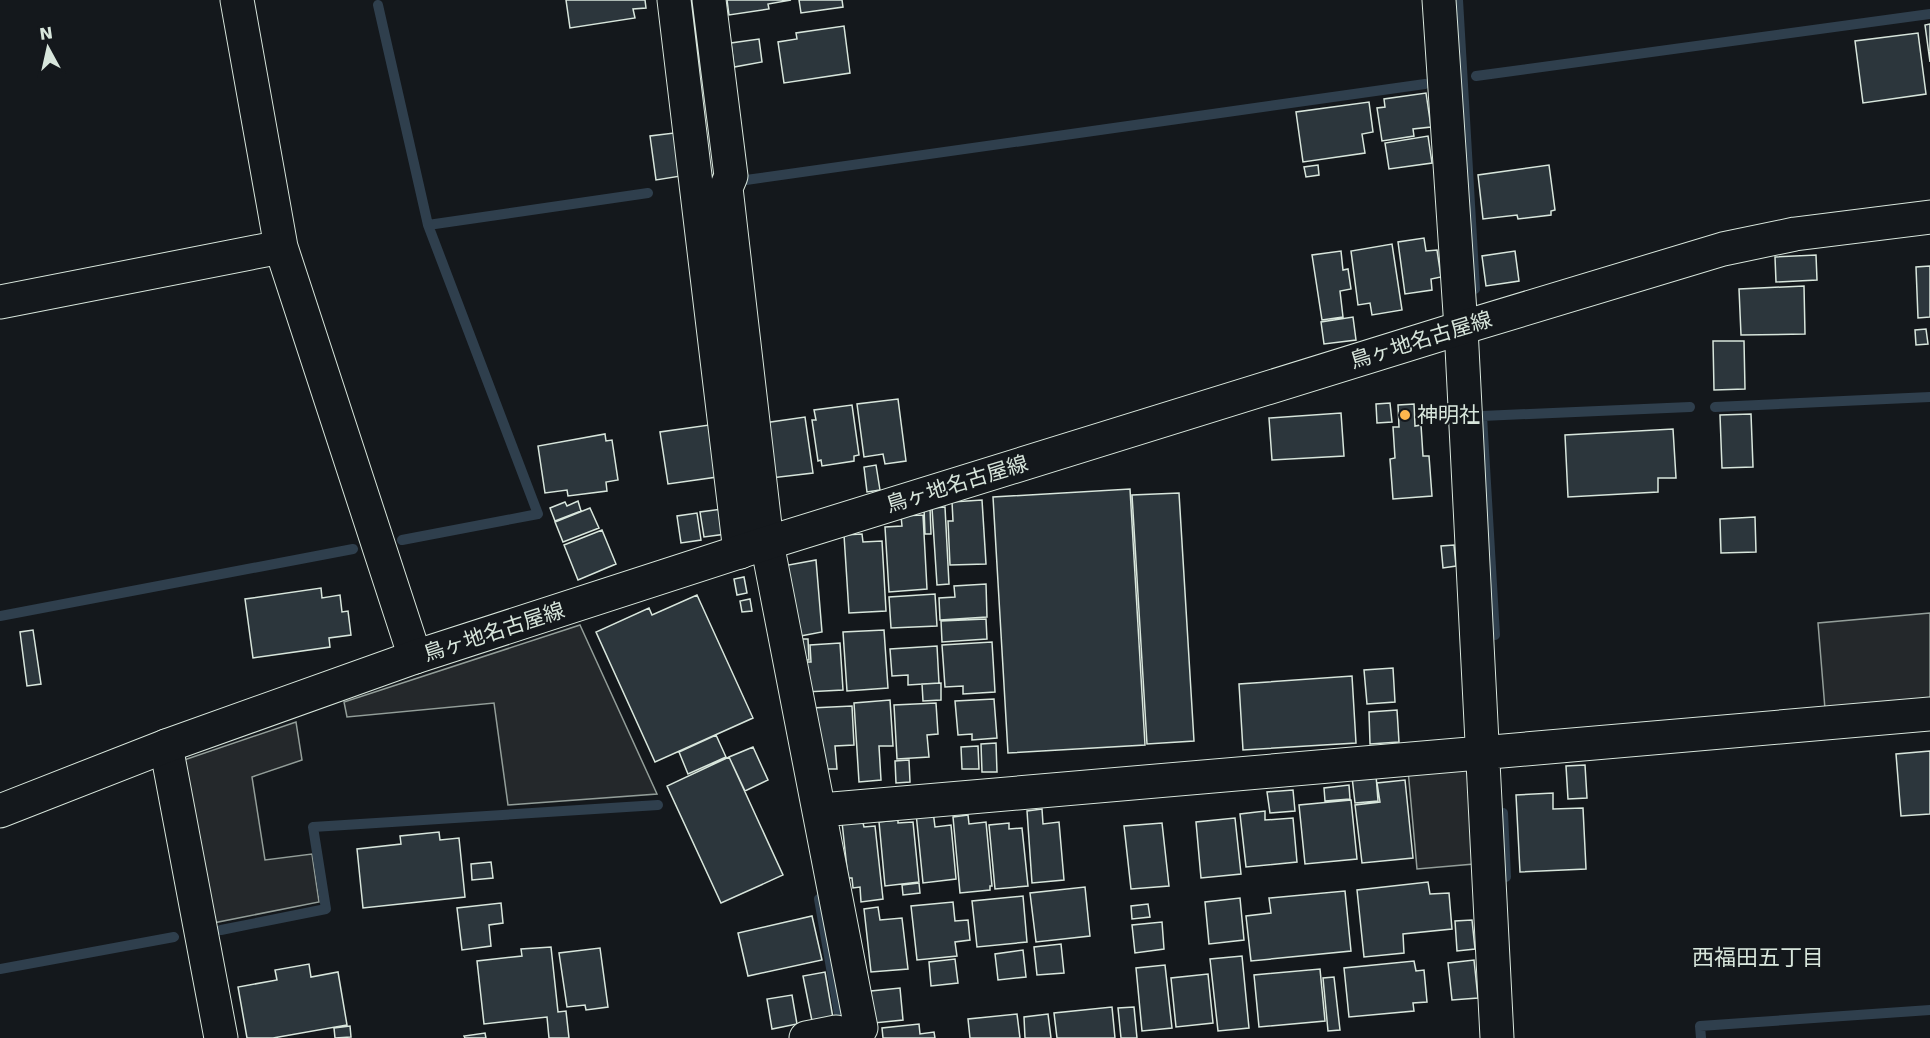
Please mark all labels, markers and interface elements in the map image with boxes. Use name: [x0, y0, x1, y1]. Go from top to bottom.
north arrow: [18, 18, 78, 78]
text: N: [38, 23, 54, 44]
street label: 鳥ヶ地名古屋線: [1347, 307, 1495, 373]
place label: 神明社: [1417, 403, 1480, 427]
marker: 神明社: [1398, 408, 1412, 422]
street label: 鳥ヶ地名古屋線: [883, 451, 1031, 517]
street label: 鳥ヶ地名古屋線: [420, 598, 568, 666]
district label: 西福田五丁目: [1692, 945, 1824, 970]

